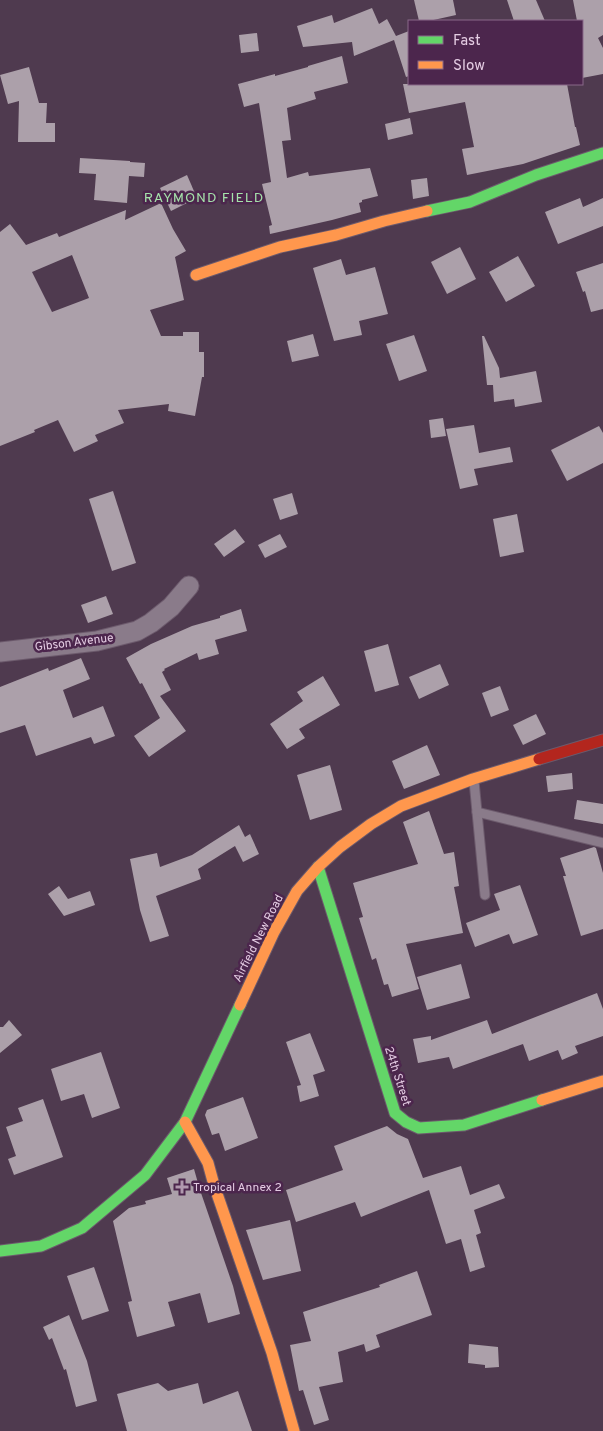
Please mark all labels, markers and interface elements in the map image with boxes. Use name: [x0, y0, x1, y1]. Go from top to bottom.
legend: [408, 20, 583, 85]
text: Fast: [453, 32, 481, 51]
text: Slow: [453, 57, 485, 76]
district label: RAYMOND FIELD: [144, 190, 264, 207]
street label: Gibson Avenue: [34, 630, 114, 656]
street label: Airfield New Road: [230, 892, 288, 985]
street label: 24th Street: [380, 1045, 414, 1108]
marker: Tropical Annex 2: [175, 1180, 189, 1194]
place label: Tropical Annex 2: [193, 1180, 282, 1196]

